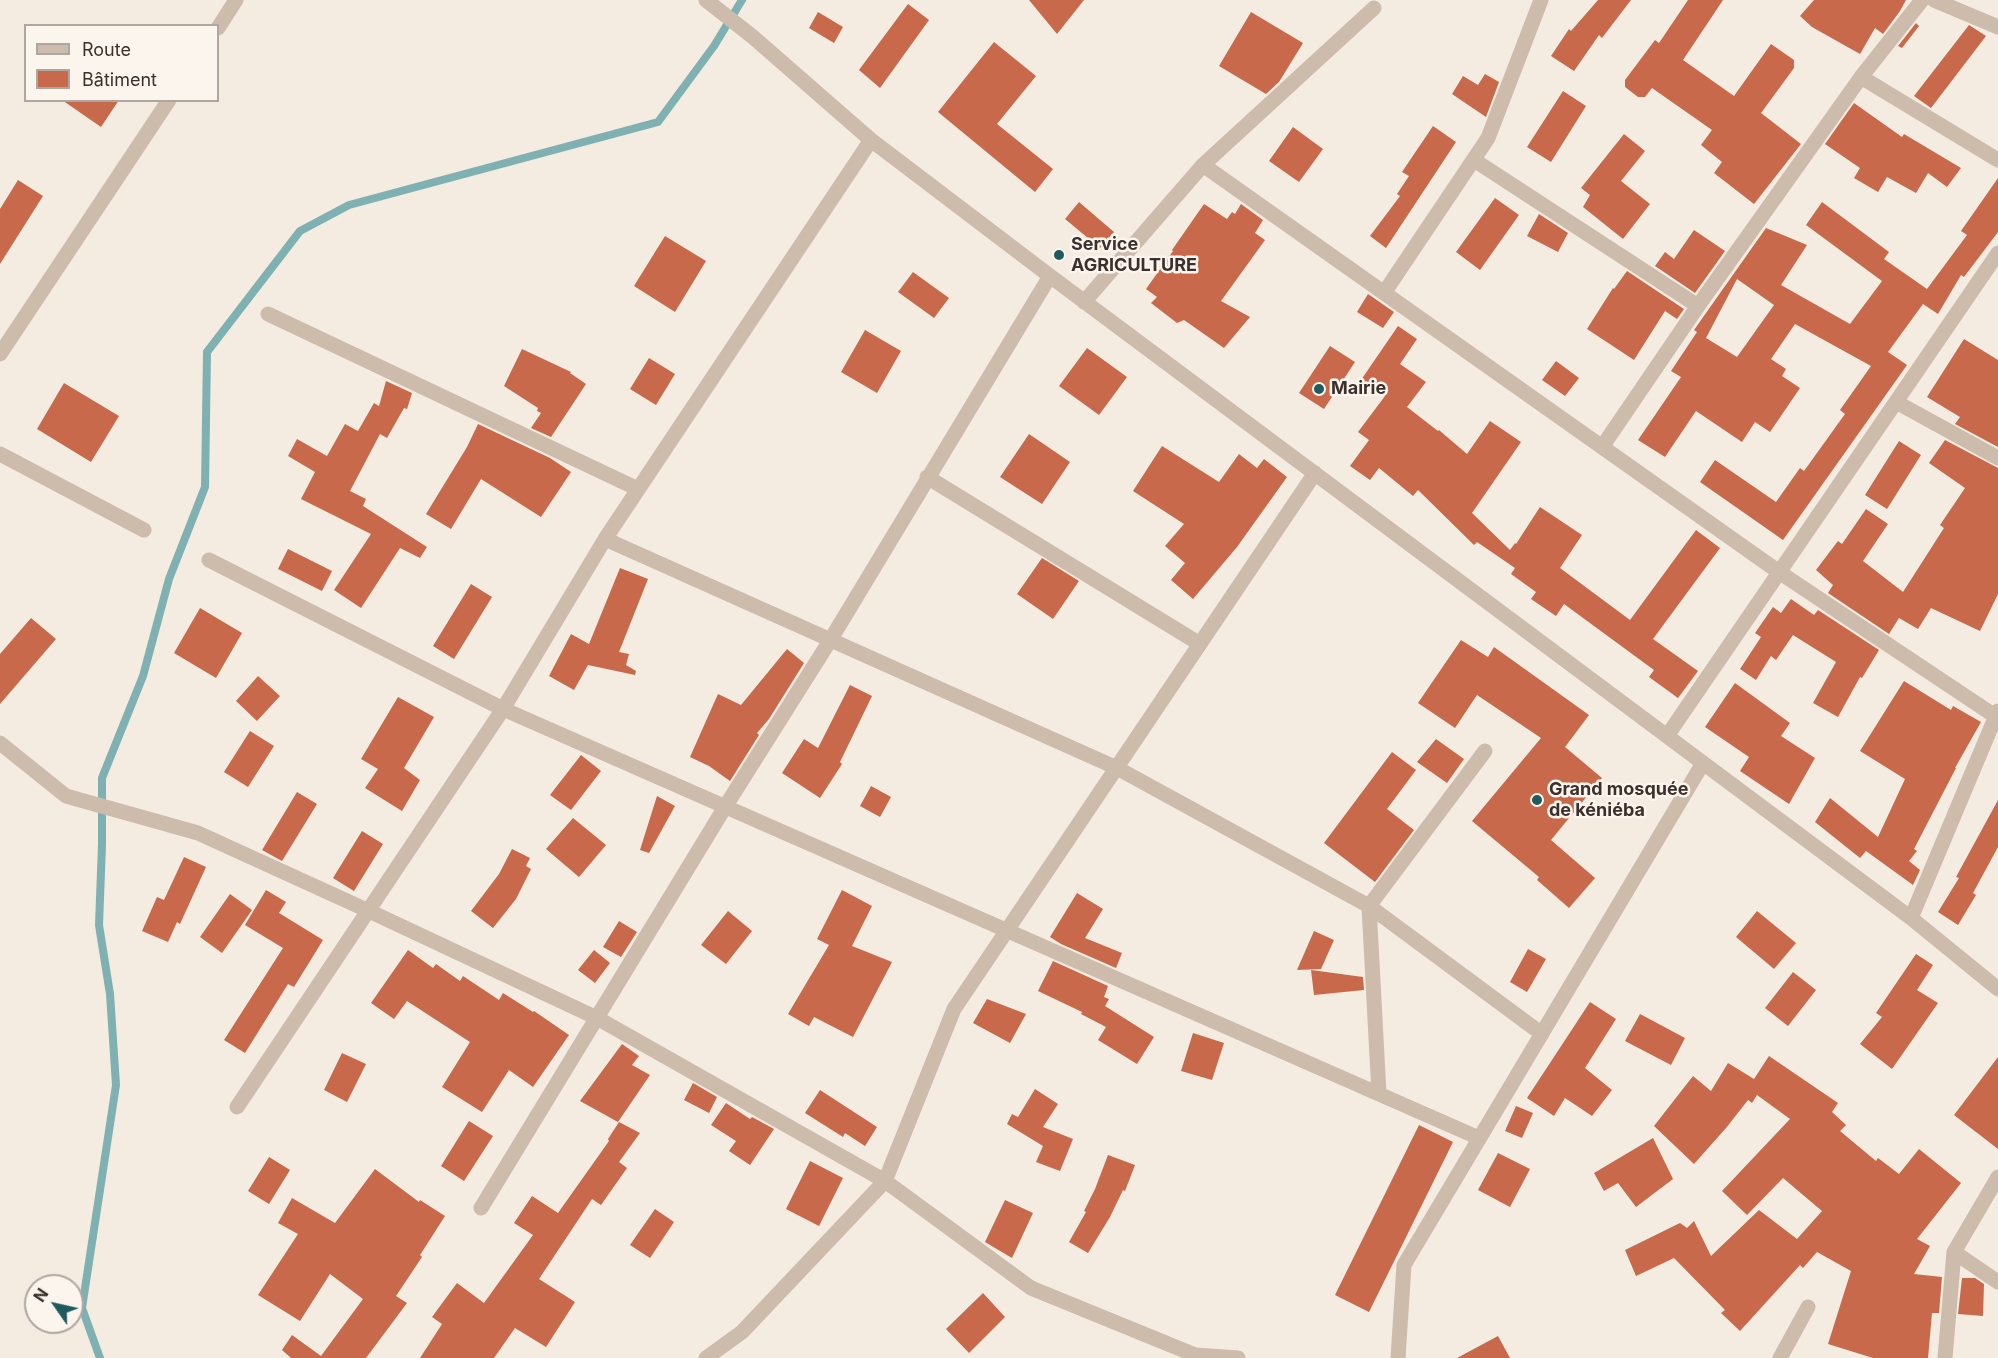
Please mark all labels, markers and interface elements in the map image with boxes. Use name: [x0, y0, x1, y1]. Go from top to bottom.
legend: [24, 24, 219, 102]
text: Route: [82, 39, 131, 60]
text: Bâtiment: [82, 69, 157, 90]
place label: Service AGRICULTURE: [1071, 234, 1197, 276]
marker: Service AGRICULTURE: [1052, 248, 1066, 262]
place label: Mairie: [1331, 378, 1386, 400]
marker: Mairie: [1312, 382, 1326, 396]
place label: Grand mosquée de kéniéba: [1549, 779, 1688, 822]
marker: Grand mosquée de kéniéba: [1530, 793, 1544, 807]
north arrow: [24, 1274, 84, 1334]
text: N: [29, 1284, 52, 1306]

